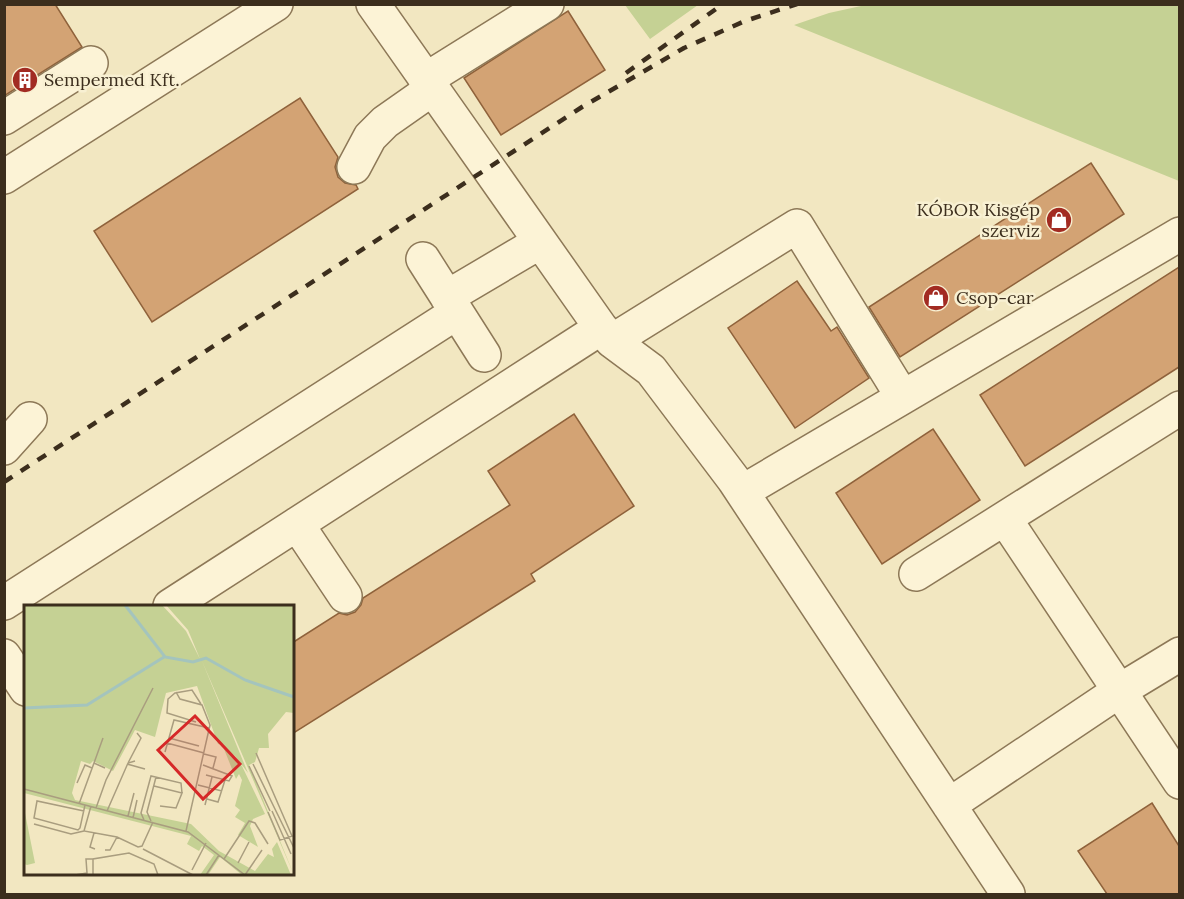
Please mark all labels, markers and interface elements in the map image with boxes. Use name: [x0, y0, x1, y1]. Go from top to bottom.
building icon: Sempermed Kft.: [10, 65, 40, 95]
place label: Sempermed Kft.: [44, 68, 180, 91]
place label: KÓBOR Kisgép szerviz: [917, 198, 1040, 242]
shop icon: KÓBOR Kisgép szerviz: [1044, 205, 1074, 235]
shop icon: Csop-car: [921, 283, 951, 313]
place label: Csop-car: [956, 286, 1034, 309]
inset map: [24, 605, 294, 875]

